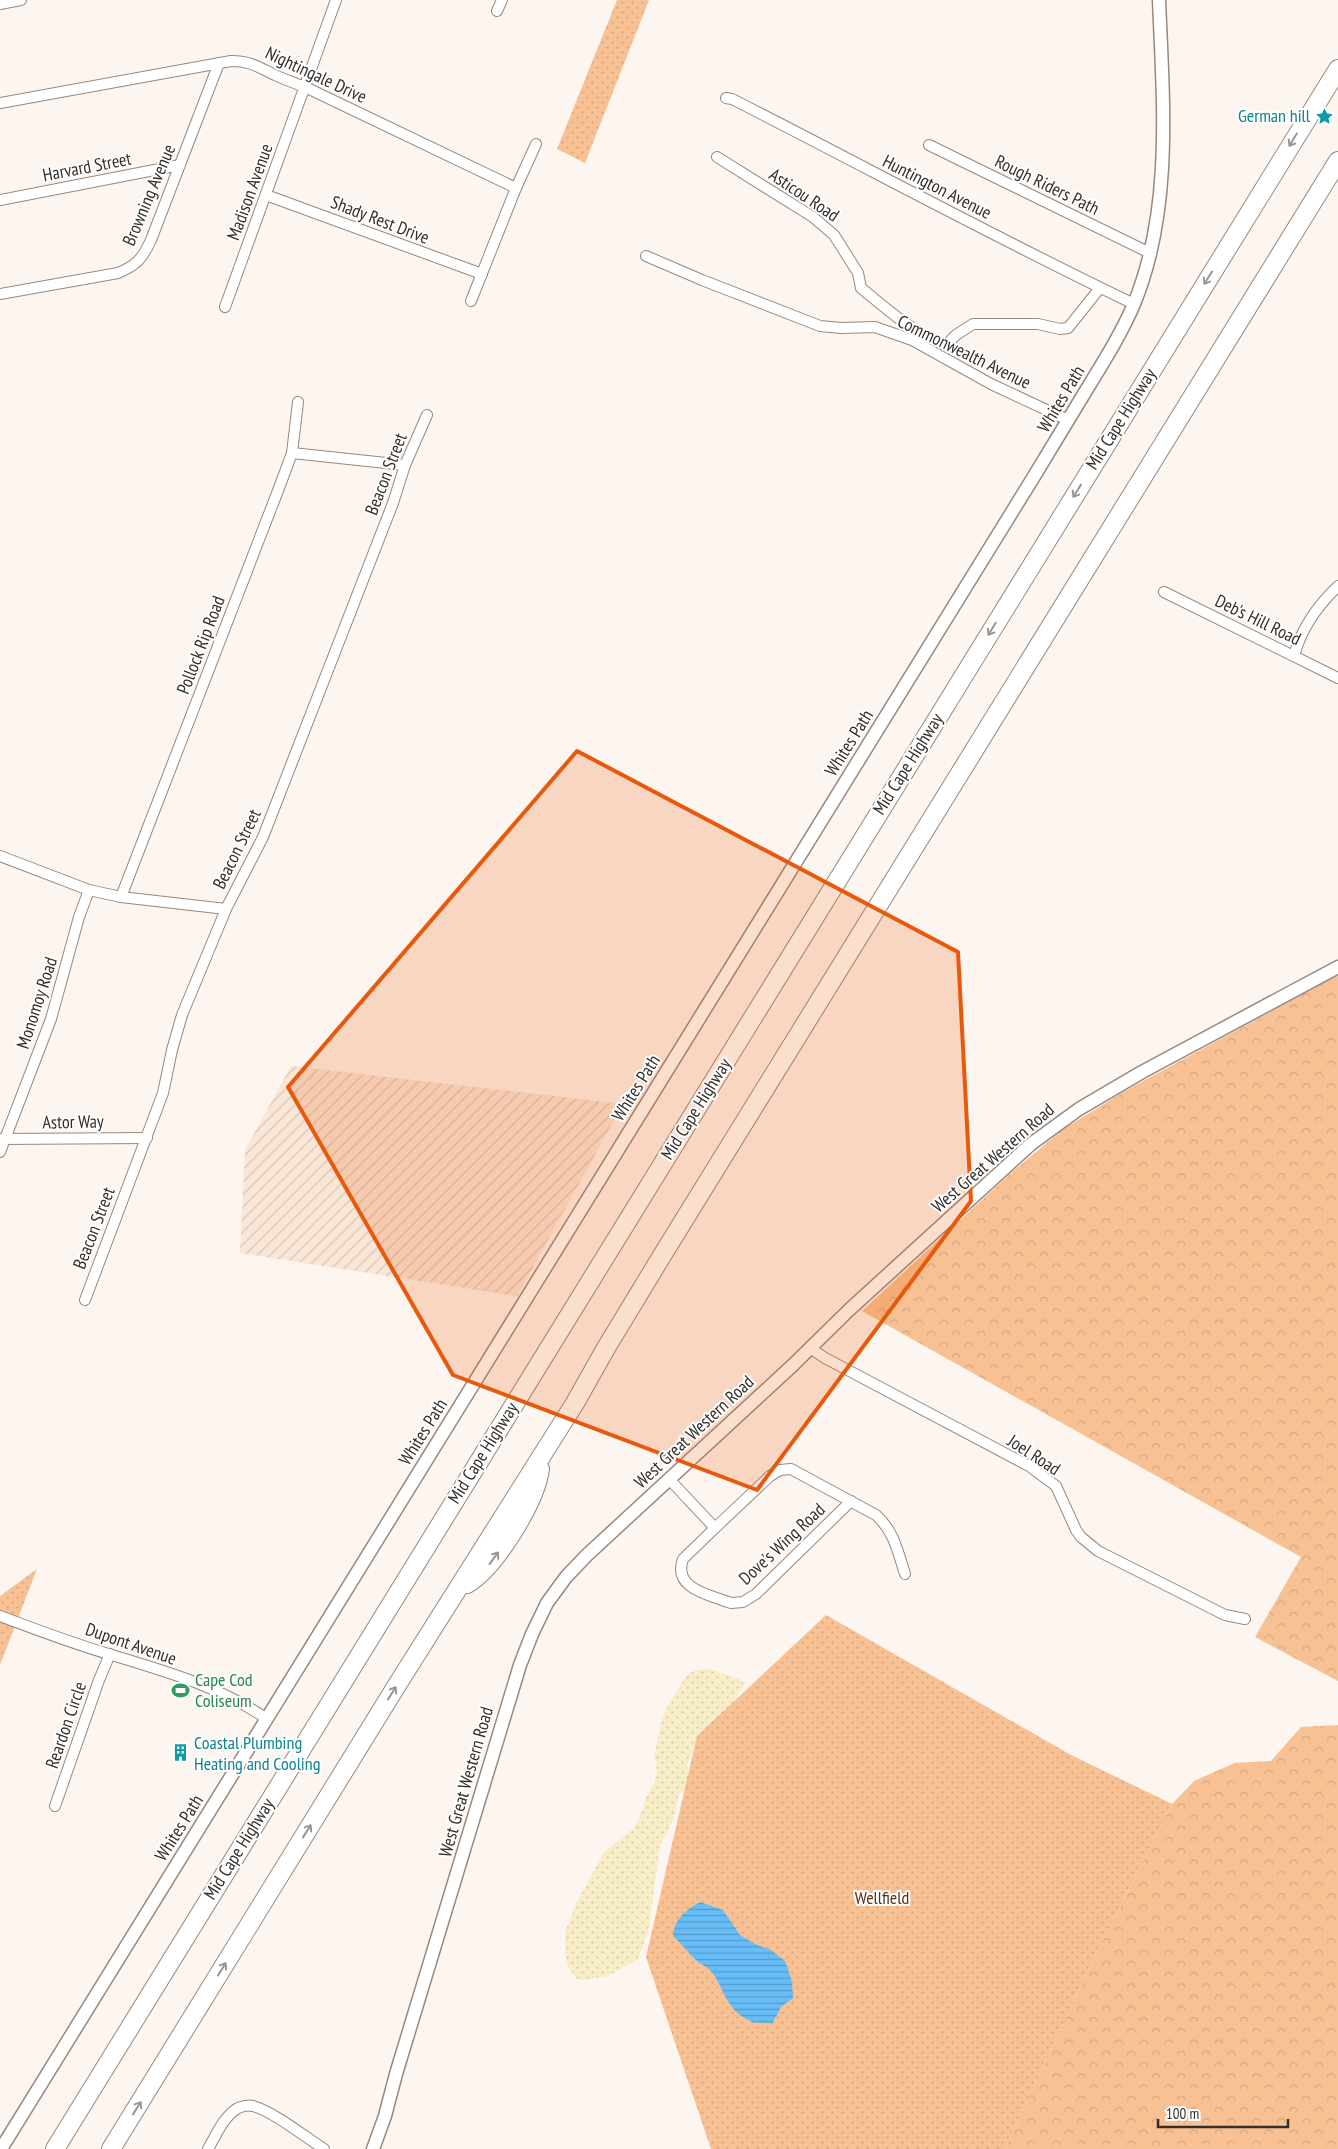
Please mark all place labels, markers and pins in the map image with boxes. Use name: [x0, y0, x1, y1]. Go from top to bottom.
place label: German hill: [1238, 104, 1311, 127]
place icon: German hill: [1314, 106, 1334, 126]
place label: Cape Cod Coliseum: [195, 1668, 253, 1712]
sports icon: Cape Cod Coliseum: [171, 1680, 191, 1700]
place label: Coastal Plumbing Heating and Cooling: [194, 1731, 320, 1775]
building icon: Coastal Plumbing Heating and Cooling: [170, 1743, 190, 1763]

